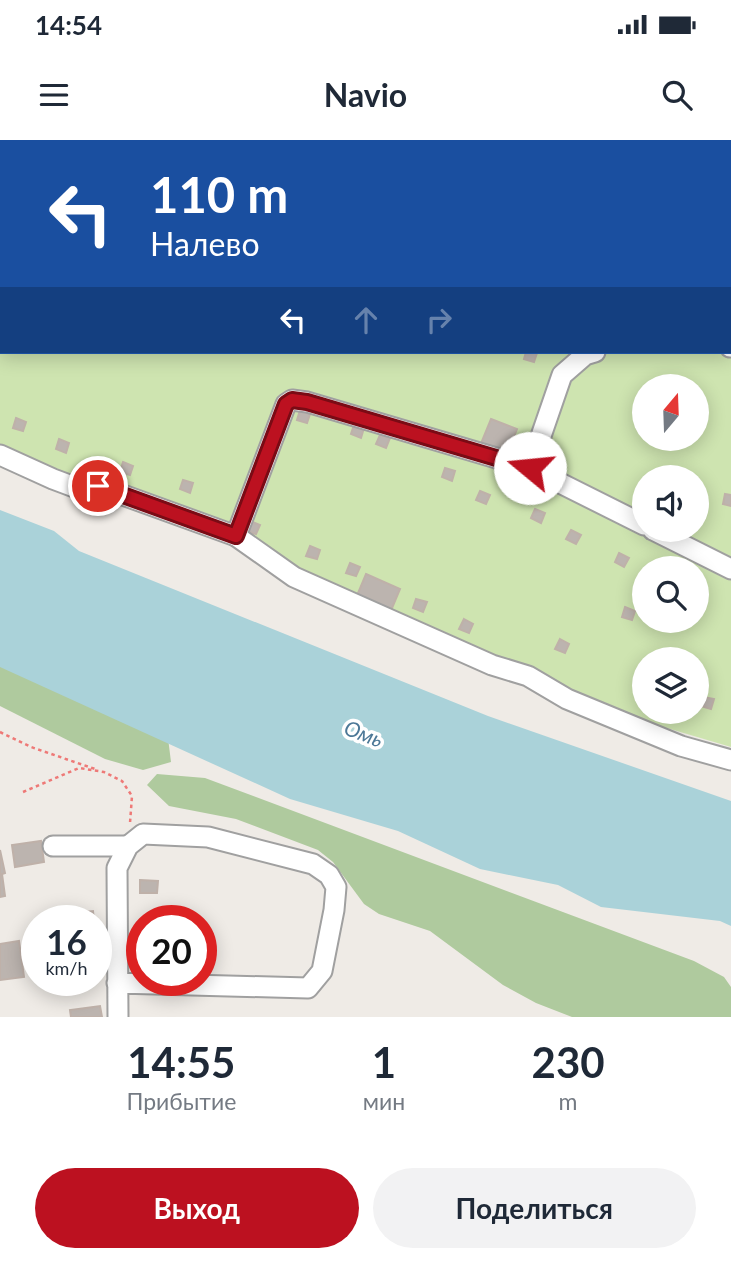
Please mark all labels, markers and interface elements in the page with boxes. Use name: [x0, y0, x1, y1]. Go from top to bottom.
text: 14:54: [35, 9, 102, 41]
text: Navio: [324, 75, 407, 114]
icon: menu: [35, 76, 73, 114]
icon: search: [658, 76, 696, 114]
text: 110 m: [150, 165, 288, 223]
icon: left: [35, 168, 126, 259]
text: Налево: [150, 224, 260, 263]
icon: left: [274, 301, 312, 339]
icon: ahead: [347, 301, 385, 339]
icon: right: [420, 301, 458, 339]
north arrow: [632, 374, 709, 452]
map controls: [632, 374, 709, 724]
position arrow: [493, 431, 567, 505]
pin: [68, 456, 128, 516]
button: sound: [632, 465, 709, 542]
icon: arrive: [79, 467, 117, 505]
button: search: [632, 556, 709, 633]
button: layers: [632, 647, 709, 724]
water label: Омь: [341, 714, 387, 752]
speed limit sign: 20: [126, 905, 217, 996]
text: 16: [46, 920, 87, 962]
text: km/h: [45, 957, 88, 979]
text: 14:55: [127, 1037, 235, 1087]
text: 1: [372, 1037, 396, 1087]
text: 230: [532, 1037, 605, 1087]
text: Прибытие: [126, 1087, 236, 1115]
text: мин: [363, 1087, 405, 1115]
text: m: [559, 1087, 578, 1115]
button: Выход: [35, 1168, 359, 1248]
button: Поделиться: [373, 1168, 696, 1248]

